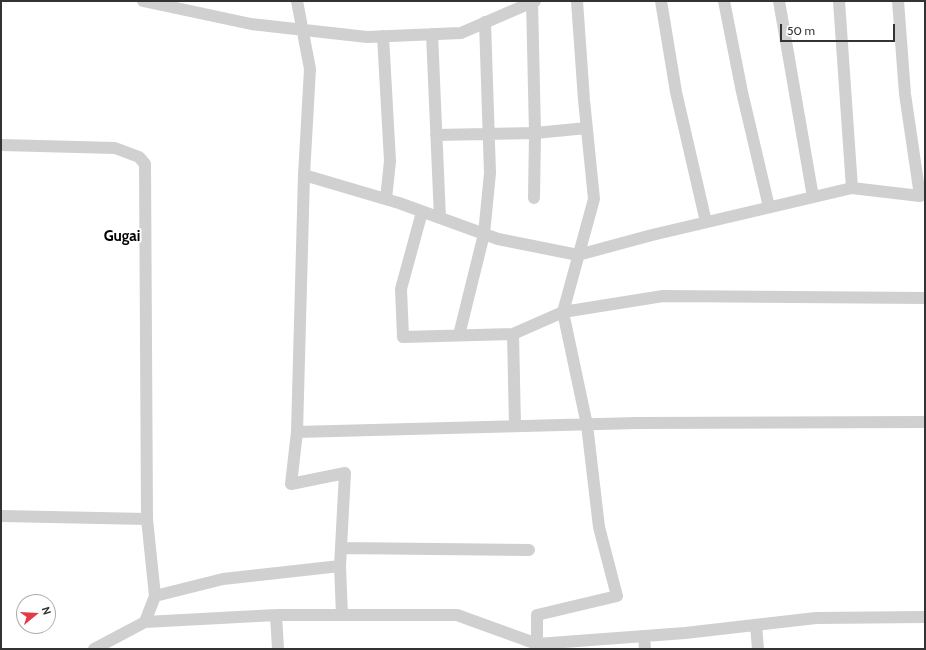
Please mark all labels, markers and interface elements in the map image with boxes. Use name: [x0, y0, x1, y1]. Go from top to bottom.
scale bar: [782, 16, 897, 42]
text: 50 m: [787, 23, 815, 38]
district label: Gugai: [104, 228, 140, 246]
north arrow: [16, 594, 56, 634]
text: N: [39, 605, 54, 616]

